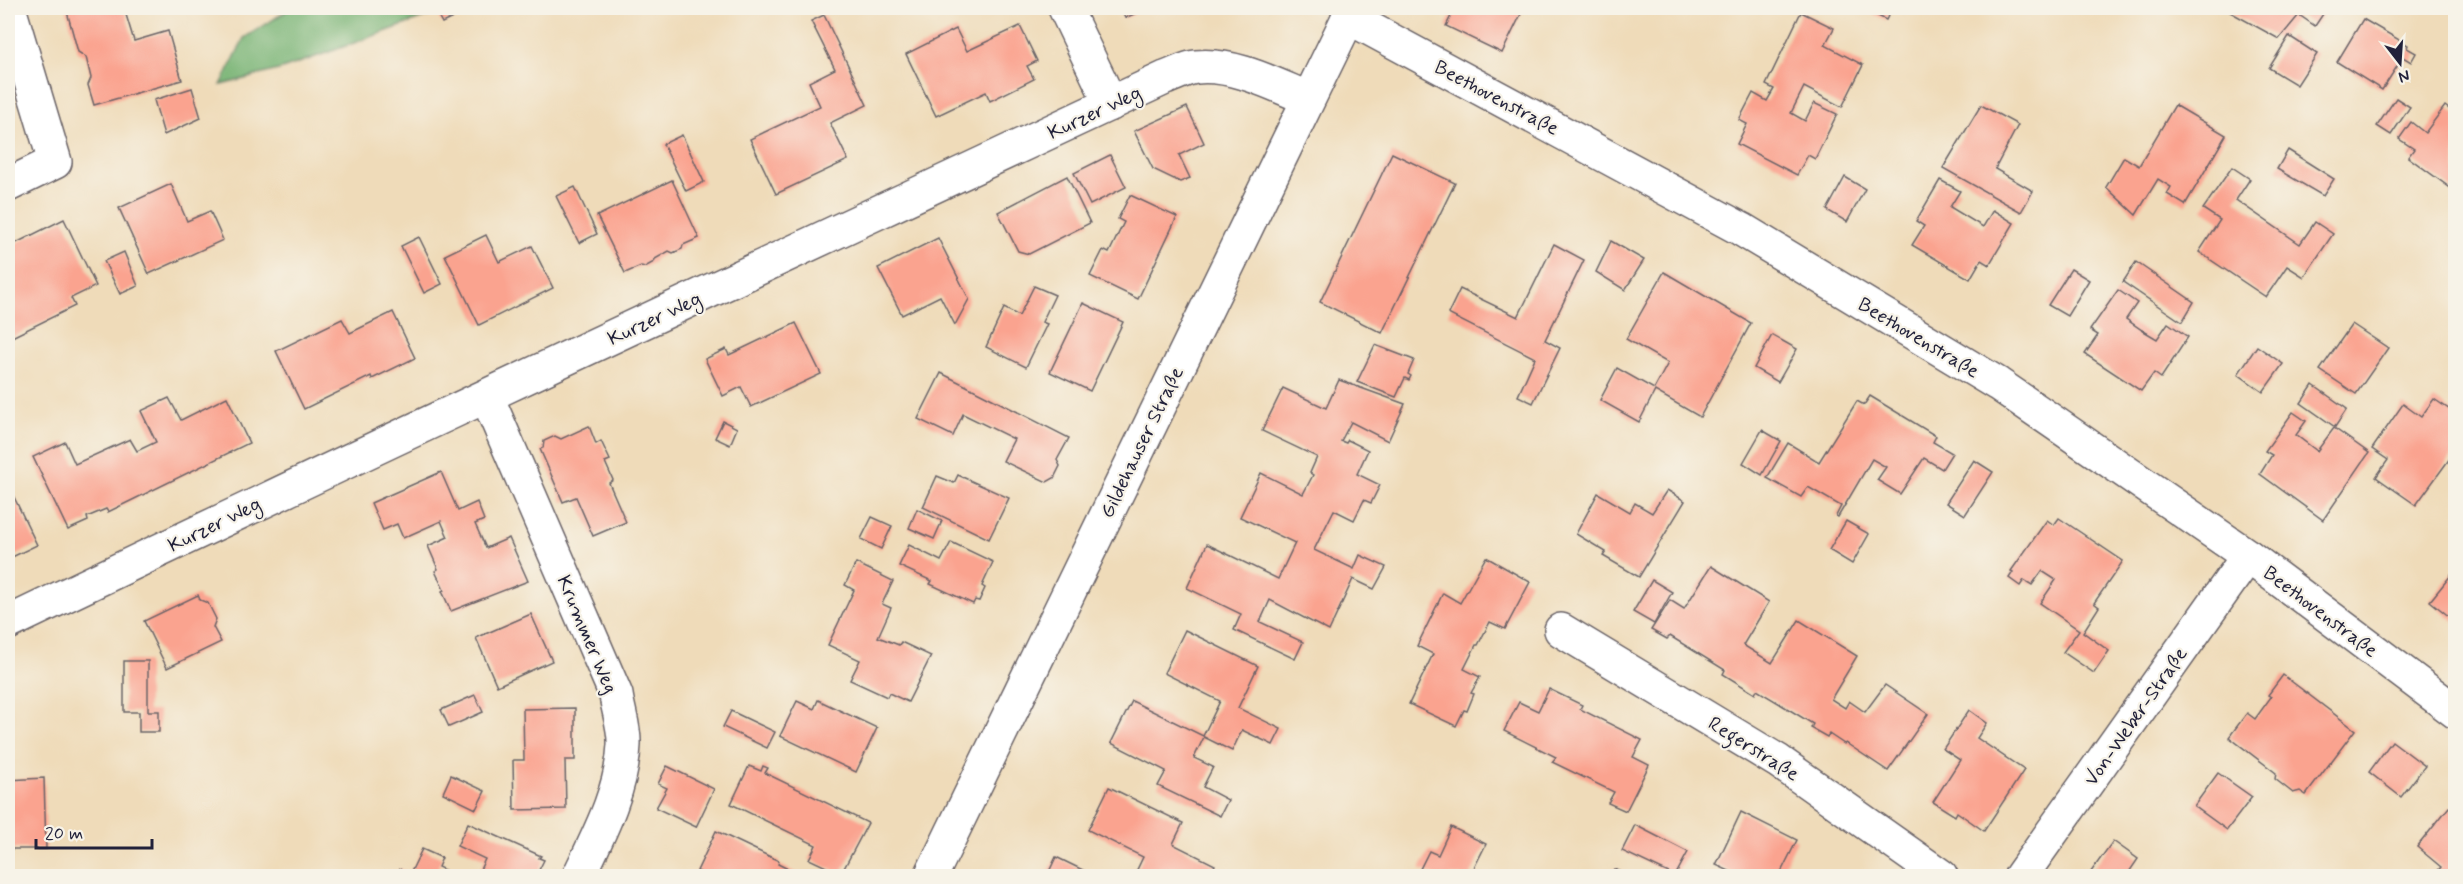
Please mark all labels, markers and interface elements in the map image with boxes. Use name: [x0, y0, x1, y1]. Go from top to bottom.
north arrow: [2370, 33, 2430, 93]
street label: Beethovenstraße: [1429, 54, 1563, 143]
text: N: [2396, 64, 2412, 88]
street label: Kurzer Weg: [1043, 80, 1146, 148]
street label: Kurzer Weg: [603, 286, 706, 354]
street label: Beethovenstraße: [1852, 291, 1984, 385]
street label: Gildehauser Straße: [1094, 362, 1191, 523]
street label: Kurzer Weg: [164, 491, 266, 560]
street label: Beethovenstraße: [2257, 560, 2383, 664]
street label: Krummer Weg: [550, 571, 624, 698]
street label: Von-Weber-Straße: [2078, 642, 2194, 792]
street label: Regerstraße: [1702, 711, 1804, 790]
scale bar: [36, 812, 152, 850]
text: 20 m: [45, 822, 83, 846]

